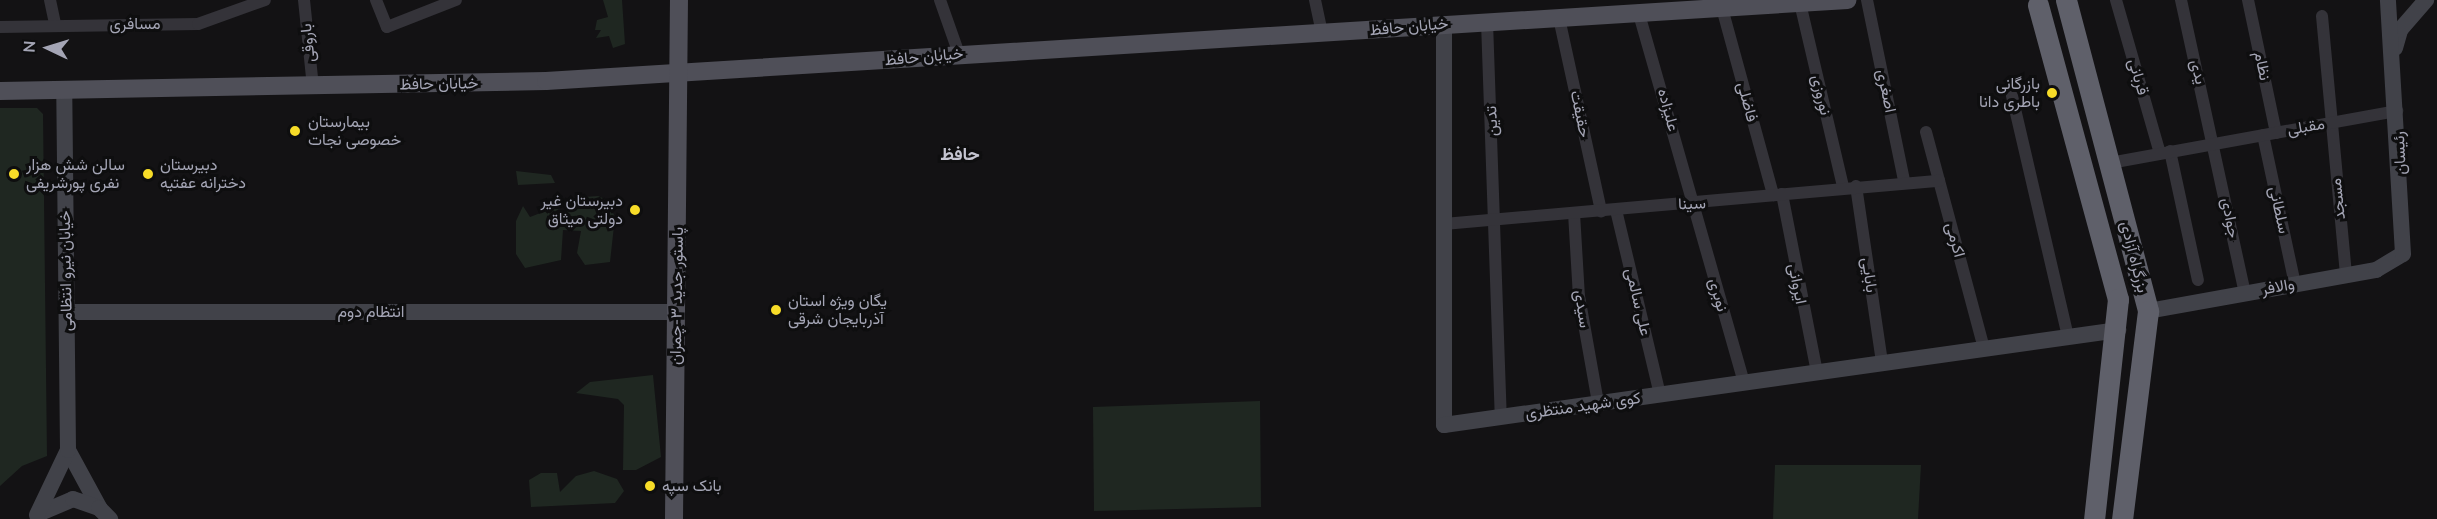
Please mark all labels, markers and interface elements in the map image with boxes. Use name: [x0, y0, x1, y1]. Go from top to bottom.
street label: مسافری: [109, 14, 161, 34]
street label: خیابان حافظ: [1369, 14, 1449, 40]
north arrow: [18, 18, 78, 78]
street label: باروقی: [296, 23, 320, 63]
text: N: [19, 40, 41, 53]
street label: خیابان حافظ: [884, 44, 964, 70]
street label: نظام: [2250, 50, 2274, 82]
street label: قربانی: [2124, 57, 2152, 97]
street label: یدی: [2186, 58, 2210, 86]
street label: اصغری: [1872, 68, 1900, 114]
street label: نوروزی: [1807, 73, 1835, 117]
street label: خیابان حافظ: [399, 74, 479, 94]
place label: بازرگانی باطری دانا: [1979, 74, 2040, 112]
street label: فاضلی: [1733, 80, 1761, 124]
street label: علیزاده: [1653, 86, 1683, 134]
marker: بازرگانی باطری دانا: [2045, 86, 2059, 100]
street label: حقیقت: [1566, 89, 1594, 139]
street label: تدین: [1482, 105, 1502, 137]
place label: بیمارستان خصوصی نجات: [308, 112, 401, 150]
street label: مقبلی: [2286, 114, 2326, 140]
marker: بیمارستان خصوصی نجات: [286, 122, 304, 140]
street label: رئیسان: [2389, 131, 2411, 175]
district label: حافظ: [940, 143, 980, 165]
place label: سالن شش هزار نفری پورشریفی: [26, 155, 125, 193]
place label: دبیرستان دخترانه عفتیه: [160, 155, 246, 193]
marker: سالن شش هزار نفری پورشریفی: [7, 167, 21, 181]
marker: دبیرستان دخترانه عفتیه: [141, 167, 155, 181]
street label: مسجد: [2326, 177, 2350, 221]
street label: سلطانی: [2265, 185, 2293, 235]
place label: دبیرستان غیر دولتی میثاق: [541, 191, 623, 229]
street label: سینا: [1678, 194, 1706, 214]
street label: جوادی: [2217, 196, 2243, 240]
marker: دبیرستان غیر دولتی میثاق: [628, 203, 642, 217]
street label: خیابان نیرو انتظامی: [55, 210, 77, 332]
street label: بزرگراه آزادی: [2116, 219, 2152, 295]
street label: اکرمی: [1941, 221, 1969, 259]
street label: پاستور جدید ۳-چمران: [666, 227, 688, 365]
street label: بابایی: [1857, 256, 1881, 294]
street label: ایروانی: [1784, 262, 1810, 306]
street label: علی سالمی: [1621, 266, 1655, 338]
street label: والافر: [2260, 275, 2296, 299]
street label: نوبری: [1704, 276, 1732, 314]
street label: سیدی: [1570, 289, 1594, 329]
place label: یگان ویژه استان آذربایجان شرقی: [788, 291, 887, 329]
street label: انتظام دوم: [338, 302, 404, 322]
marker: یگان ویژه استان آذربایجان شرقی: [769, 303, 783, 317]
street label: کوی شهید منتظری: [1524, 388, 1642, 424]
place label: بانک سپه: [662, 476, 721, 496]
marker: بانک سپه: [643, 479, 657, 493]

